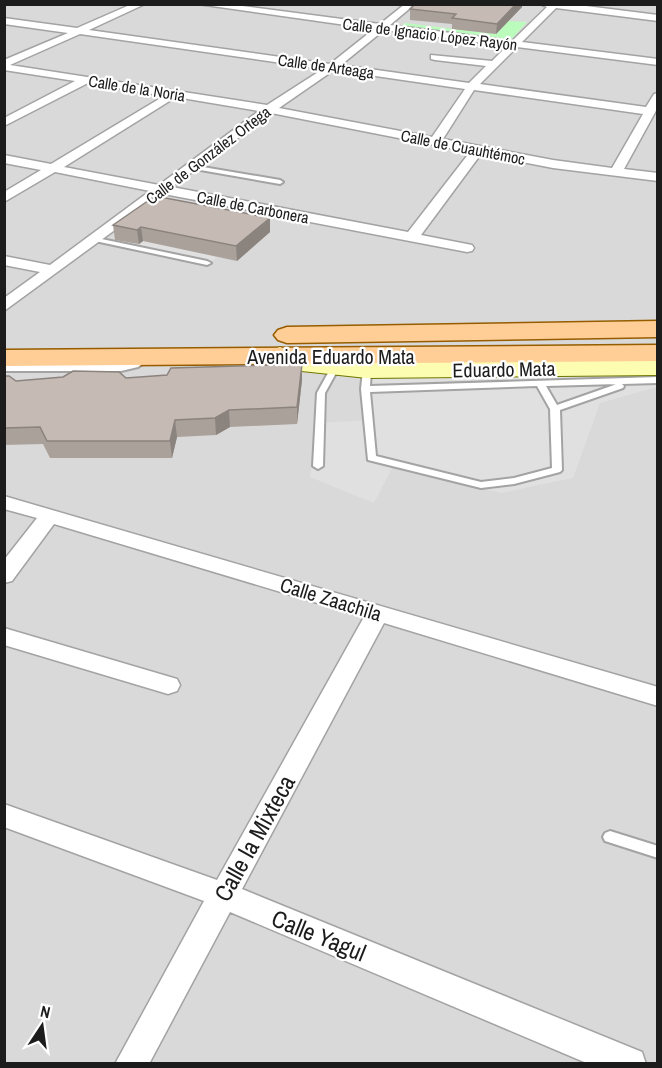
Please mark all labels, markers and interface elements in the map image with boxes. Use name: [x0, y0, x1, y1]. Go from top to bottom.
street label: Calle de Ignacio López Rayón: [341, 12, 519, 56]
street label: Calle de Arteaga: [276, 48, 376, 84]
street label: Calle de la Noria: [87, 69, 188, 107]
street label: Calle de González Ortega: [141, 100, 275, 209]
street label: Calle de Cuauhtémoc: [399, 124, 527, 170]
street label: Calle de Carbonera: [195, 185, 312, 229]
street label: Avenida Eduardo Mata: [246, 343, 415, 370]
street label: Eduardo Mata: [452, 355, 556, 383]
street label: Calle Zaachila: [277, 571, 385, 627]
street label: Calle la Mixteca: [206, 769, 302, 907]
street label: Calle Yagul: [267, 902, 371, 968]
north arrow: [12, 996, 72, 1056]
text: N: [38, 1000, 52, 1023]

